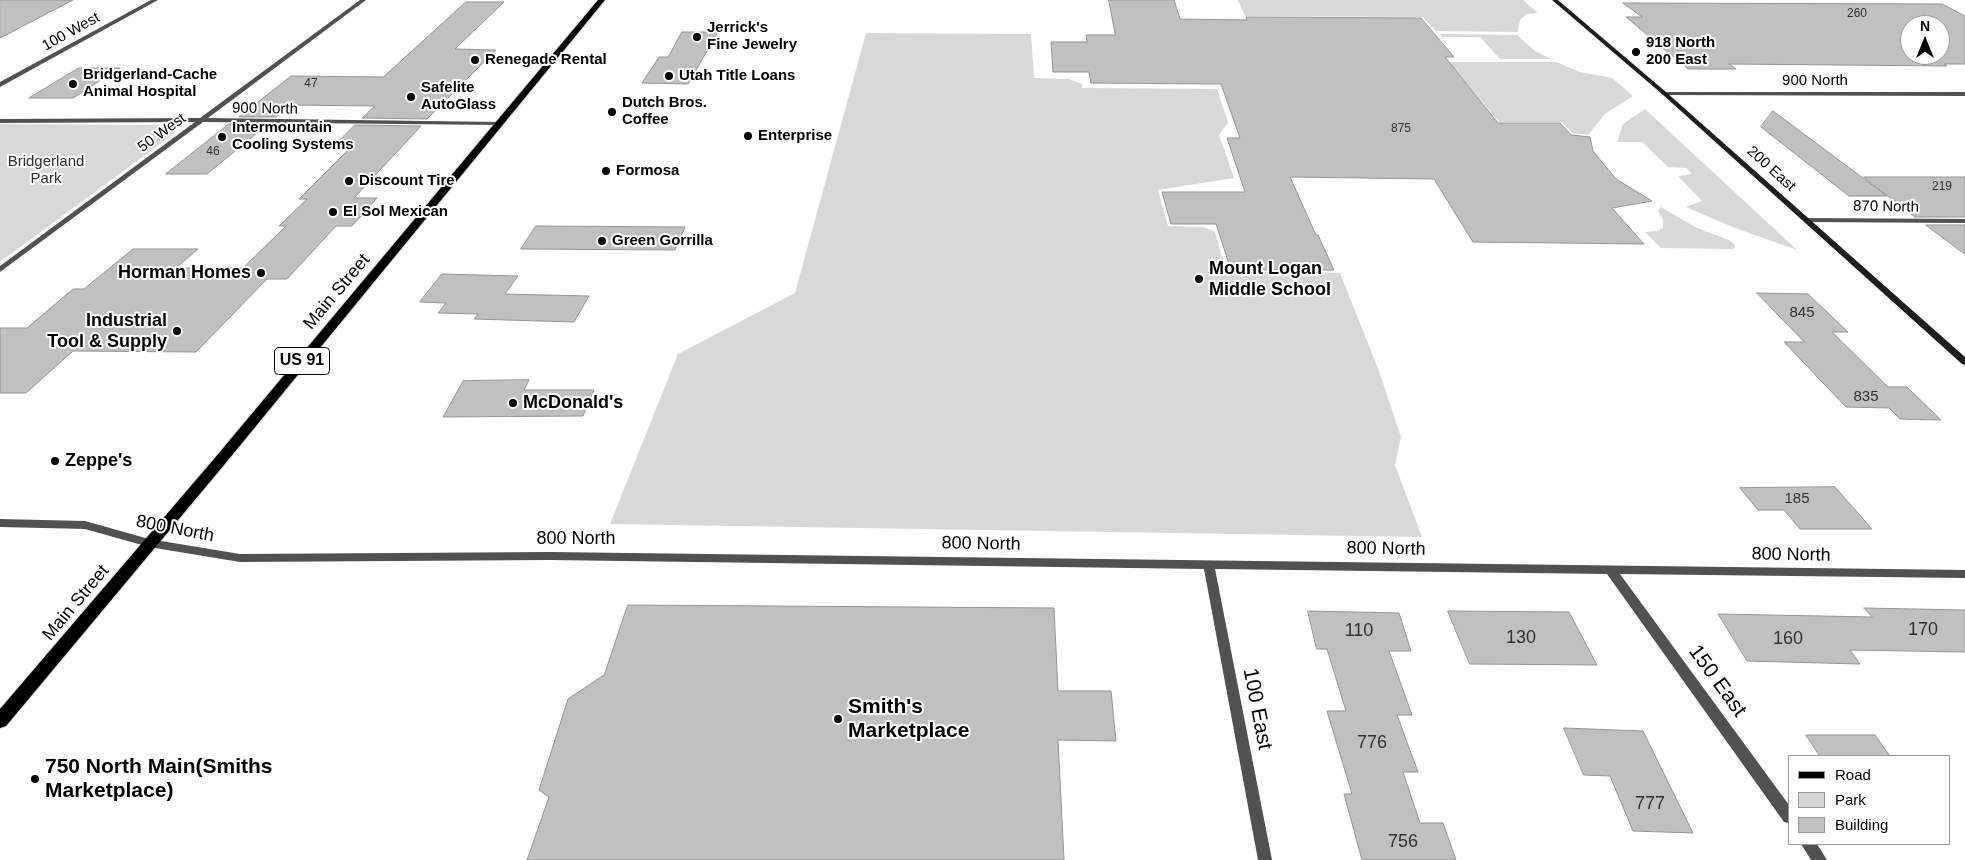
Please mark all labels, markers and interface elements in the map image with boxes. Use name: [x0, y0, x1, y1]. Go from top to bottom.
house number: 260: [1847, 7, 1867, 21]
street label: 100 West: [39, 9, 103, 55]
north arrow: [1900, 15, 1950, 65]
text: N: [1920, 18, 1930, 34]
place label: Jerrick's Fine Jewelry: [707, 19, 797, 54]
marker: Jerrick's Fine Jewelry: [691, 31, 703, 43]
place label: 918 North 200 East: [1646, 34, 1715, 69]
marker: 918 North 200 East: [1630, 46, 1642, 58]
place label: Renegade Rental: [485, 51, 607, 69]
marker: Renegade Rental: [469, 54, 481, 66]
place label: Bridgerland-Cache Animal Hospital: [83, 66, 217, 101]
place label: Utah Title Loans: [679, 67, 795, 85]
marker: Utah Title Loans: [663, 70, 675, 82]
street label: 900 North: [1782, 72, 1848, 90]
house number: 47: [304, 77, 318, 91]
marker: Bridgerland-Cache Animal Hospital: [67, 78, 79, 90]
place label: Safelite AutoGlass: [421, 79, 496, 114]
marker: Safelite AutoGlass: [405, 91, 417, 103]
place label: Dutch Bros. Coffee: [622, 94, 707, 129]
street label: 900 North: [232, 99, 298, 119]
marker: Dutch Bros. Coffee: [606, 106, 618, 118]
street label: 50 West: [135, 110, 189, 156]
place label: Intermountain Cooling Systems: [232, 119, 354, 154]
house number: 875: [1391, 122, 1411, 136]
place label: Enterprise: [758, 127, 832, 145]
marker: Enterprise: [742, 130, 754, 142]
marker: Intermountain Cooling Systems: [216, 131, 228, 143]
street label: 200 East: [1743, 143, 1799, 195]
house number: 46: [206, 145, 220, 159]
park label: Bridgerland Park: [8, 153, 84, 188]
place label: Formosa: [616, 162, 679, 180]
marker: Formosa: [600, 165, 612, 177]
place label: Discount Tire: [359, 172, 455, 190]
marker: Discount Tire: [343, 175, 355, 187]
house number: 219: [1932, 180, 1952, 194]
street label: 870 North: [1853, 197, 1919, 217]
place label: El Sol Mexican: [343, 203, 448, 221]
marker: El Sol Mexican: [327, 206, 339, 218]
place label: Green Gorrilla: [612, 232, 713, 250]
marker: Green Gorrilla: [596, 235, 608, 247]
street label: Main Street: [299, 250, 375, 334]
place label: Mount Logan Middle School: [1209, 258, 1331, 300]
place label: Horman Homes: [118, 262, 251, 284]
marker: Horman Homes: [255, 267, 267, 279]
marker: Mount Logan Middle School: [1193, 273, 1205, 285]
house number: 845: [1789, 304, 1815, 322]
place label: Industrial Tool & Supply: [47, 310, 167, 352]
marker: Industrial Tool & Supply: [171, 325, 183, 337]
road number: US 91: [274, 348, 330, 374]
house number: 835: [1853, 388, 1879, 406]
place label: McDonald's: [523, 392, 623, 414]
marker: McDonald's: [507, 397, 519, 409]
place label: Zeppe's: [65, 450, 132, 472]
marker: Zeppe's: [49, 455, 61, 467]
house number: 185: [1784, 490, 1810, 508]
street label: 800 North: [134, 511, 216, 547]
street label: 800 North: [536, 528, 616, 550]
street label: 800 North: [941, 533, 1021, 555]
street label: 800 North: [1346, 538, 1426, 560]
street label: 800 North: [1751, 544, 1831, 566]
street label: Main Street: [38, 561, 114, 645]
house number: 170: [1908, 619, 1938, 641]
house number: 110: [1345, 620, 1373, 642]
house number: 130: [1506, 627, 1536, 649]
house number: 160: [1773, 628, 1803, 650]
street label: 150 East: [1682, 640, 1752, 722]
street label: 100 East: [1237, 666, 1277, 752]
place label: Smith's Marketplace: [848, 694, 969, 744]
marker: Smith's Marketplace: [832, 713, 844, 725]
house number: 776: [1357, 732, 1387, 754]
place label: 750 North Main(Smiths Marketplace): [45, 754, 273, 804]
legend: [1788, 755, 1950, 845]
text: Road: [1835, 766, 1871, 783]
marker: 750 North Main(Smiths Marketplace): [29, 773, 41, 785]
text: Park: [1835, 791, 1866, 808]
house number: 777: [1635, 793, 1665, 815]
text: Building: [1835, 816, 1888, 833]
house number: 756: [1388, 831, 1418, 853]

